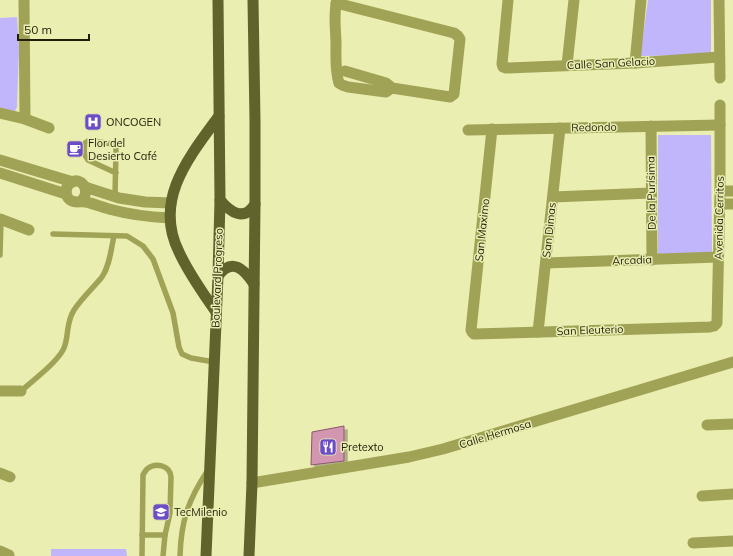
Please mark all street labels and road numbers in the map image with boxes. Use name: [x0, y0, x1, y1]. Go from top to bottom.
street label: Calle San Gelacio: [566, 54, 656, 72]
street label: Redondo: [571, 120, 617, 134]
street label: De la Purísima: [643, 156, 659, 230]
street label: Avenida Cerritos: [711, 176, 727, 260]
street label: San Maximo: [472, 198, 492, 262]
street label: San Dimas: [539, 202, 559, 258]
street label: Boulevard Progreso: [208, 228, 226, 328]
street label: Arcadia: [612, 252, 652, 268]
street label: San Eleuterio: [556, 322, 624, 338]
street label: Calle Hermosa: [457, 416, 533, 452]

